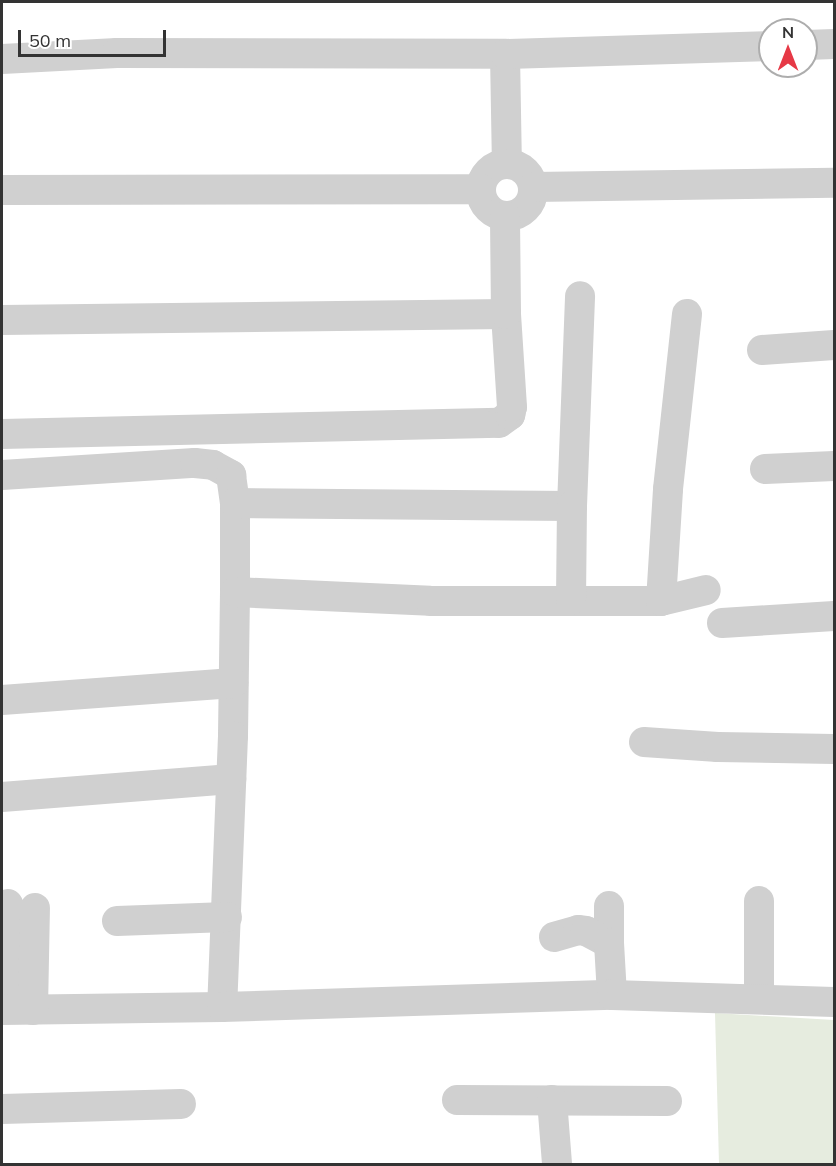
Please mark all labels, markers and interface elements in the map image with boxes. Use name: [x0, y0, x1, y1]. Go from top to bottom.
scale bar: [21, 18, 170, 56]
north arrow: [758, 18, 818, 78]
text: N: [782, 22, 794, 42]
text: 50 m: [29, 29, 71, 52]

